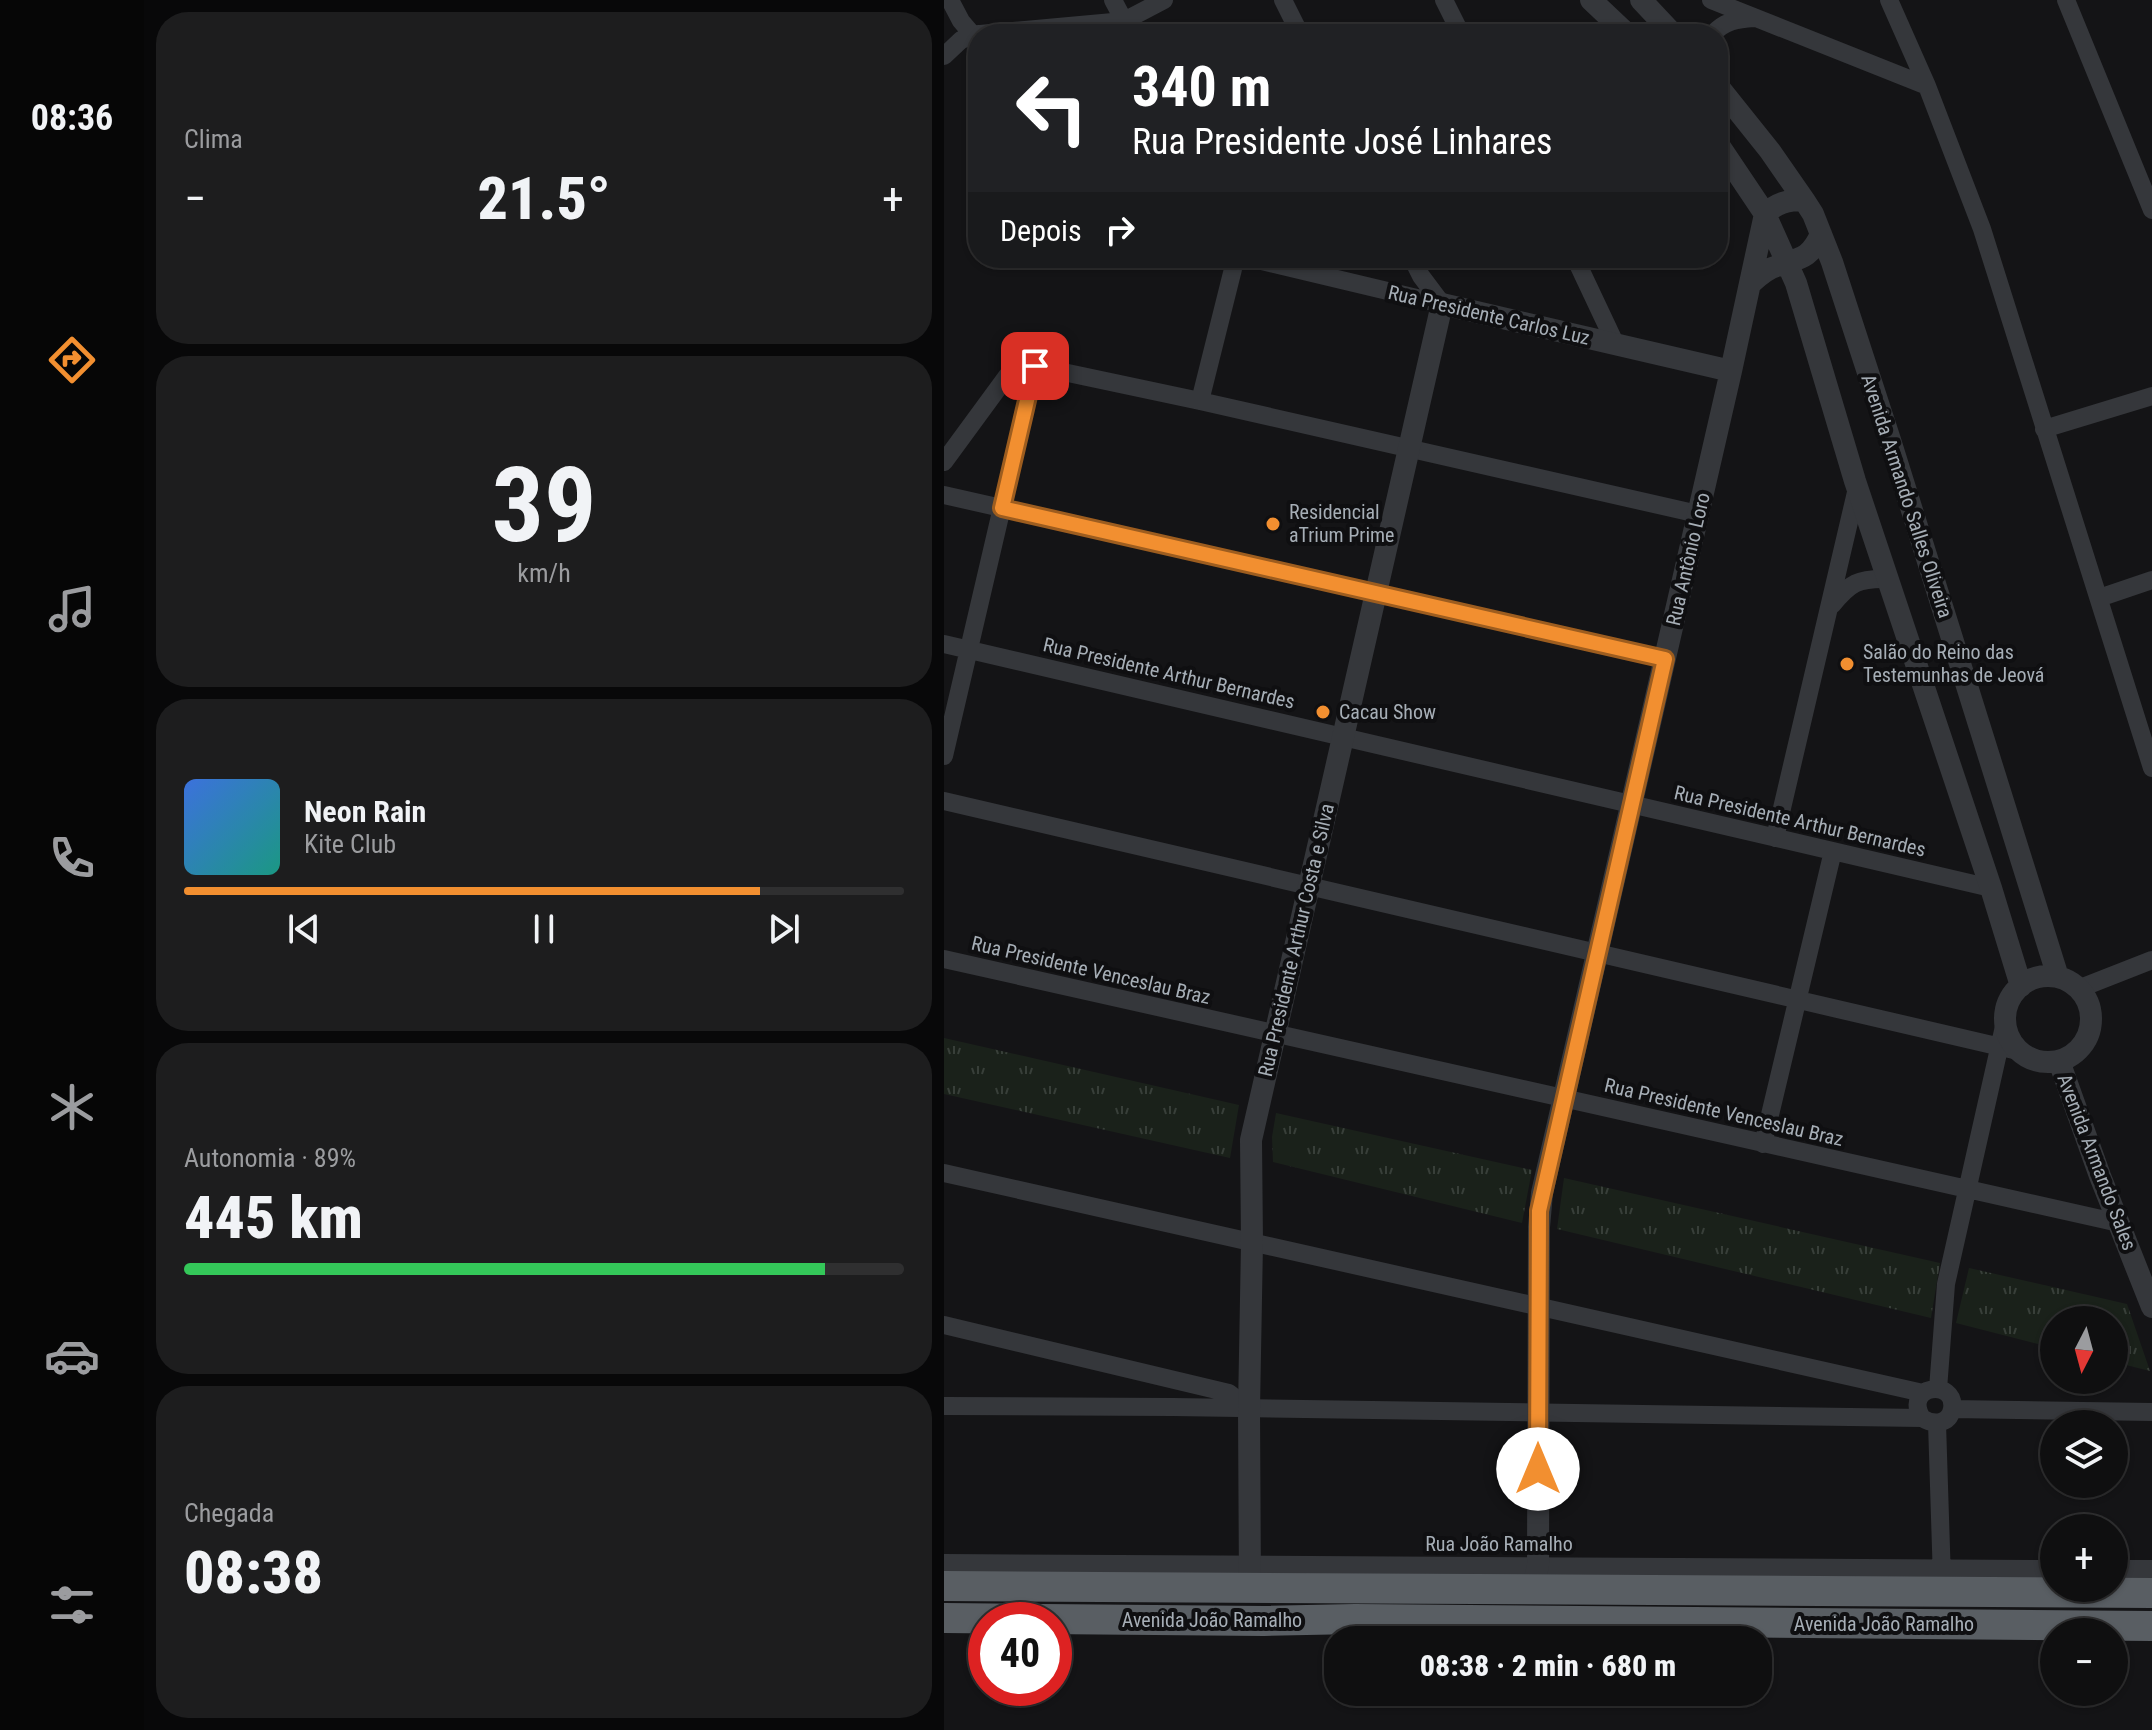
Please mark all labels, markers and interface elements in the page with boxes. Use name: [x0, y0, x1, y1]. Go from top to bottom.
text: 340 m: [1132, 54, 1271, 120]
icon: left: [1000, 56, 1104, 160]
text: 08:36: [31, 97, 113, 139]
text: Rua Presidente José Linhares: [1132, 121, 1553, 163]
text: Clima: [184, 124, 243, 154]
text: 21.5°: [478, 163, 611, 234]
text: −: [184, 173, 206, 225]
text: +: [882, 173, 904, 225]
icon: right: [1098, 208, 1142, 252]
text: Depois: [1000, 213, 1082, 248]
street label: Rua Presidente Carlos Luz: [1386, 280, 1592, 350]
icon: directions: [44, 332, 100, 388]
pin: [1001, 332, 1069, 400]
icon: arrive: [1013, 344, 1057, 388]
street label: Avenida Armando Salles Oliveira: [1856, 371, 1958, 621]
text: 39: [491, 445, 597, 566]
street label: Rua Antônio Loro: [1661, 490, 1715, 628]
place label: Residencial aTrium Prime: [1289, 500, 1394, 547]
marker: Residencial aTrium Prime: [1264, 515, 1282, 533]
text: km/h: [517, 558, 571, 588]
icon: music: [44, 581, 100, 637]
street label: Rua Presidente Arthur Bernardes: [1041, 632, 1297, 714]
place label: Salão do Reino das Testemunhas de Jeová: [1863, 640, 2044, 687]
marker: Salão do Reino das Testemunhas de Jeová: [1838, 655, 1856, 673]
place label: Cacau Show: [1339, 700, 1436, 724]
marker: Cacau Show: [1314, 703, 1332, 721]
street label: Rua Presidente Arthur Bernardes: [1672, 780, 1928, 862]
text: Neon Rain: [304, 794, 426, 829]
street label: Rua Presidente Arthur Costa e Silva: [1253, 801, 1339, 1079]
text: Kite Club: [304, 829, 396, 859]
icon: phone: [44, 830, 100, 886]
icon: previous: [282, 907, 326, 951]
icon: pause: [522, 907, 566, 951]
icon: next: [762, 907, 806, 951]
street label: Rua Presidente Venceslau Braz: [969, 931, 1213, 1009]
street label: Avenida Armando Sales: [2052, 1071, 2142, 1253]
street label: Rua Presidente Venceslau Braz: [1602, 1073, 1846, 1151]
icon: climate: [44, 1079, 100, 1135]
text: Autonomia · 89%: [184, 1143, 356, 1173]
text: 445 km: [184, 1182, 363, 1253]
north arrow: [2040, 1306, 2128, 1394]
map controls: [2040, 1306, 2128, 1706]
icon: car: [44, 1328, 100, 1384]
button: layers: [2040, 1410, 2128, 1498]
position arrow: [1496, 1427, 1580, 1511]
text: Chegada: [184, 1498, 274, 1528]
button: +: [2040, 1514, 2128, 1602]
street label: Rua João Ramalho: [1425, 1532, 1573, 1556]
text: 08:38: [184, 1537, 323, 1608]
icon: filters: [44, 1577, 100, 1633]
speed limit sign: 40: [968, 1602, 1072, 1706]
street label: Avenida João Ramalho: [1122, 1608, 1302, 1632]
street label: Avenida João Ramalho: [1794, 1612, 1974, 1636]
button: −: [2040, 1618, 2128, 1706]
text: 08:38 · 2 min · 680 m: [1420, 1648, 1676, 1683]

